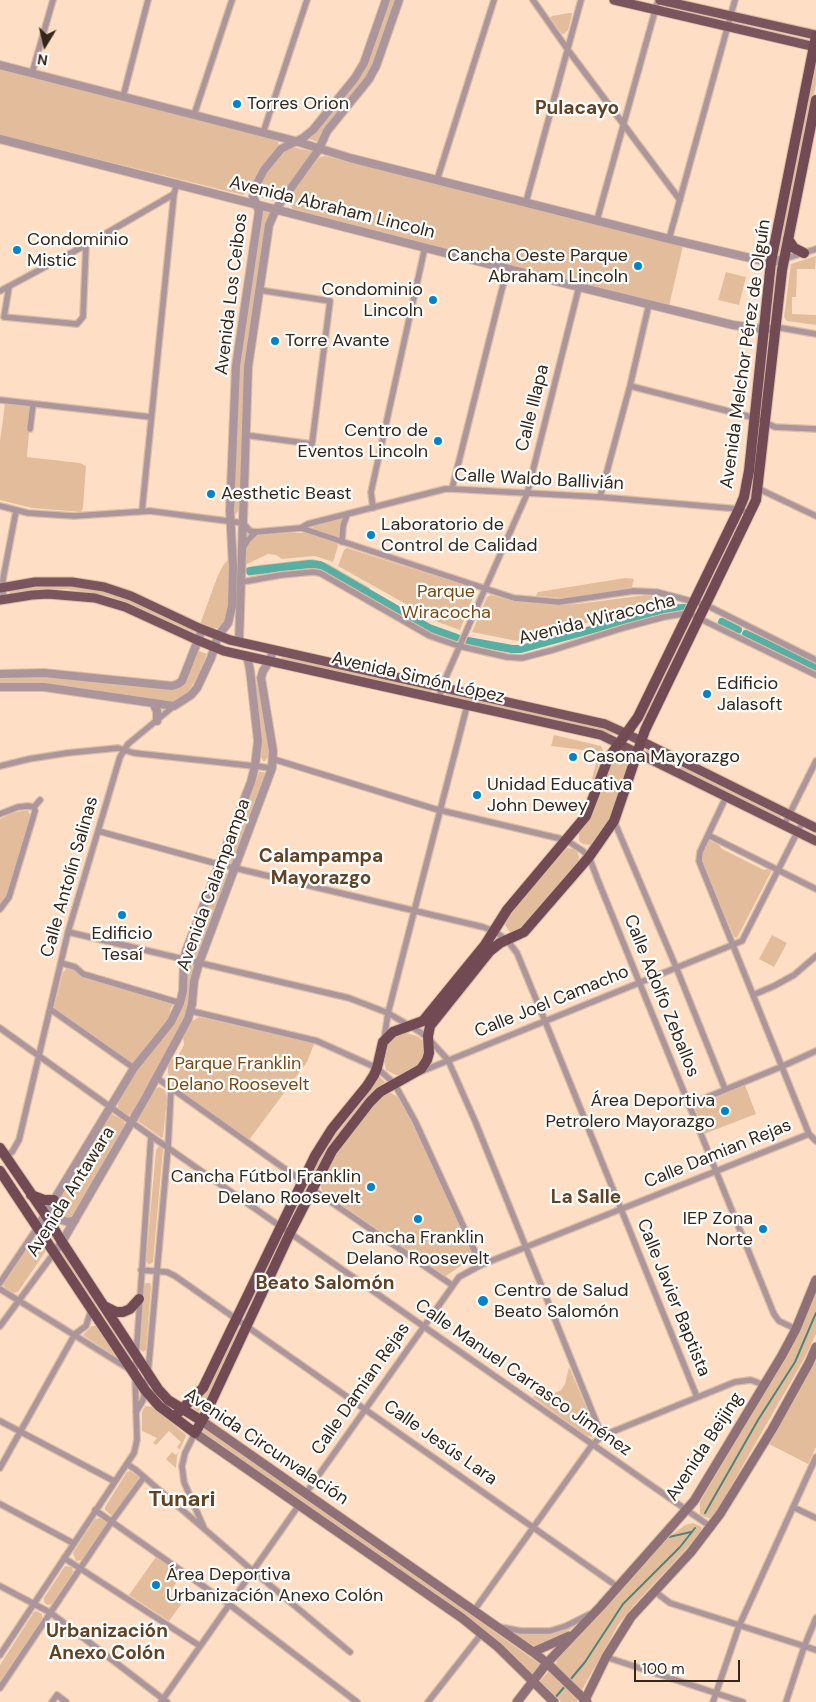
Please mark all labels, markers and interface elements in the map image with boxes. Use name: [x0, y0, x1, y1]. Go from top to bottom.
north arrow: [20, 20, 70, 70]
text: N: [36, 50, 49, 70]
place label: Torres Orion: [247, 93, 349, 115]
marker: Torres Orion: [231, 98, 243, 110]
district label: Pulacayo: [535, 98, 619, 120]
street label: Avenida Abraham Lincoln: [227, 172, 437, 244]
street label: Avenida Los Ceibos: [211, 212, 253, 376]
street label: Avenida Melchor Pérez de Olguín: [716, 218, 776, 490]
place label: Condominio Mistic: [27, 229, 129, 272]
marker: Condominio Mistic: [11, 244, 23, 256]
place label: Cancha Oeste Parque Abraham Lincoln: [447, 245, 628, 288]
marker: Cancha Oeste Parque Abraham Lincoln: [632, 260, 644, 272]
place label: Condominio Lincoln: [321, 279, 423, 322]
marker: Condominio Lincoln: [427, 294, 439, 306]
place label: Torre Avante: [285, 330, 389, 352]
marker: Torre Avante: [269, 335, 281, 347]
street label: Calle Illapa: [512, 362, 554, 454]
place label: Centro de Eventos Lincoln: [297, 420, 428, 462]
marker: Centro de Eventos Lincoln: [432, 435, 444, 447]
street label: Calle Waldo Ballivián: [454, 465, 624, 495]
place label: Aesthetic Beast: [221, 483, 352, 505]
marker: Aesthetic Beast: [205, 488, 217, 500]
place label: Laboratorio de Control de Calidad: [381, 514, 537, 556]
marker: Laboratorio de Control de Calidad: [365, 529, 377, 541]
park label: Parque Wiracocha: [401, 581, 491, 624]
street label: Avenida Wiracocha: [517, 590, 677, 650]
street label: Avenida Simón López: [329, 648, 507, 708]
place label: Edificio Jalasoft: [717, 673, 783, 716]
marker: Edificio Jalasoft: [701, 688, 713, 700]
place label: Casona Mayorazgo: [583, 746, 740, 768]
marker: Casona Mayorazgo: [567, 751, 579, 763]
place label: Unidad Educativa John Dewey: [487, 774, 632, 816]
marker: Unidad Educativa John Dewey: [471, 789, 483, 801]
street label: Calle Antolín Salinas: [37, 794, 103, 960]
street label: Avenida Calampampa: [173, 796, 255, 974]
district label: Calampampa Mayorazgo: [259, 846, 383, 890]
marker: Edificio Tesaí: [116, 909, 128, 921]
street label: Calle Adolfo Zeballos: [619, 912, 703, 1080]
place label: Edificio Tesaí: [91, 923, 153, 966]
street label: Calle Joel Camacho: [472, 961, 632, 1043]
park label: Parque Franklin Delano Roosevelt: [167, 1053, 309, 1096]
place label: Área Deportiva Petrolero Mayorazgo: [546, 1090, 715, 1132]
marker: Área Deportiva Petrolero Mayorazgo: [719, 1105, 731, 1117]
street label: Calle Damian Rejas: [641, 1115, 795, 1193]
street label: Avenida Antawara: [22, 1123, 120, 1261]
place label: Cancha Fútbol Franklin Delano Roosevelt: [171, 1166, 361, 1208]
marker: Cancha Fútbol Franklin Delano Roosevelt: [365, 1181, 377, 1193]
district label: La Salle: [551, 1187, 621, 1209]
place label: IEP Zona Norte: [683, 1208, 753, 1250]
marker: Cancha Franklin Delano Roosevelt: [412, 1213, 424, 1225]
street label: Calle Javier Baptista: [632, 1216, 714, 1380]
marker: IEP Zona Norte: [757, 1223, 769, 1235]
place label: Cancha Franklin Delano Roosevelt: [347, 1227, 489, 1270]
district label: Beato Salomón: [255, 1273, 395, 1295]
place label: Centro de Salud Beato Salomón: [494, 1280, 628, 1322]
marker: Centro de Salud Beato Salomón: [476, 1294, 490, 1308]
street label: Calle Manuel Carrasco Jiménez: [411, 1295, 635, 1461]
street label: Calle Damian Rejas: [307, 1319, 415, 1459]
street label: Avenida Circunvalación: [180, 1384, 352, 1510]
street label: Avenida Beijing: [662, 1389, 748, 1505]
street label: Calle Jesús Lara: [379, 1396, 501, 1490]
district label: Tunari: [148, 1487, 216, 1513]
place label: Área Deportiva Urbanización Anexo Colón: [166, 1564, 383, 1606]
marker: Área Deportiva Urbanización Anexo Colón: [150, 1579, 162, 1591]
district label: Urbanización Anexo Colón: [46, 1621, 168, 1665]
scale bar: [636, 1650, 742, 1682]
text: 100 m: [642, 1659, 685, 1679]

